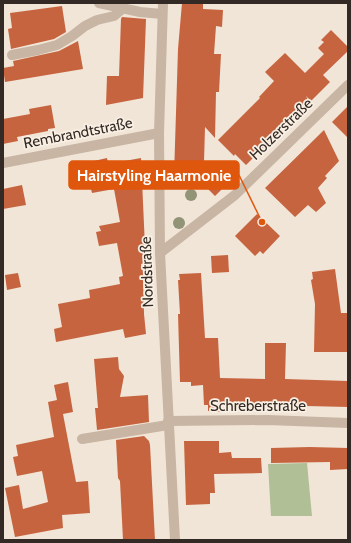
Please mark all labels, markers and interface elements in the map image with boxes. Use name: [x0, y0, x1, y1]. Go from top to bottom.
street label: Holzerstraße: [246, 94, 317, 164]
street label: Rembrandtstraße: [22, 114, 134, 152]
callout: Hairstyling Haarmonie: [69, 161, 239, 189]
text: Hairstyling Haarmonie: [77, 166, 231, 185]
street label: Nordstraße: [137, 236, 157, 308]
street label: Schreberstraße: [210, 397, 306, 415]

